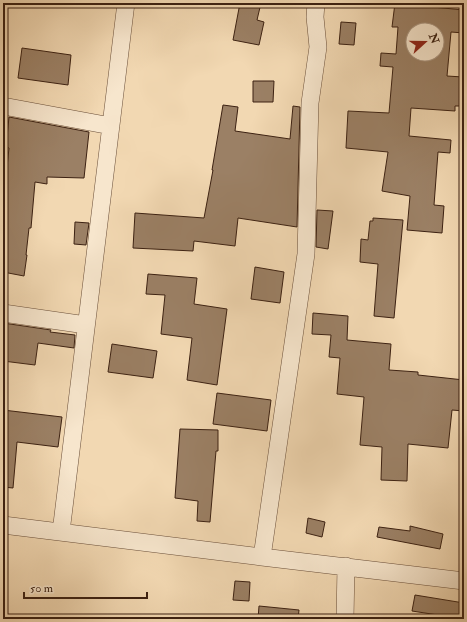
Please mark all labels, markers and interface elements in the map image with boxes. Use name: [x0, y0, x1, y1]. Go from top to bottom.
north arrow: [405, 22, 445, 62]
text: N: [426, 31, 442, 47]
scale bar: [24, 574, 147, 600]
text: 50 m: [30, 581, 54, 596]

